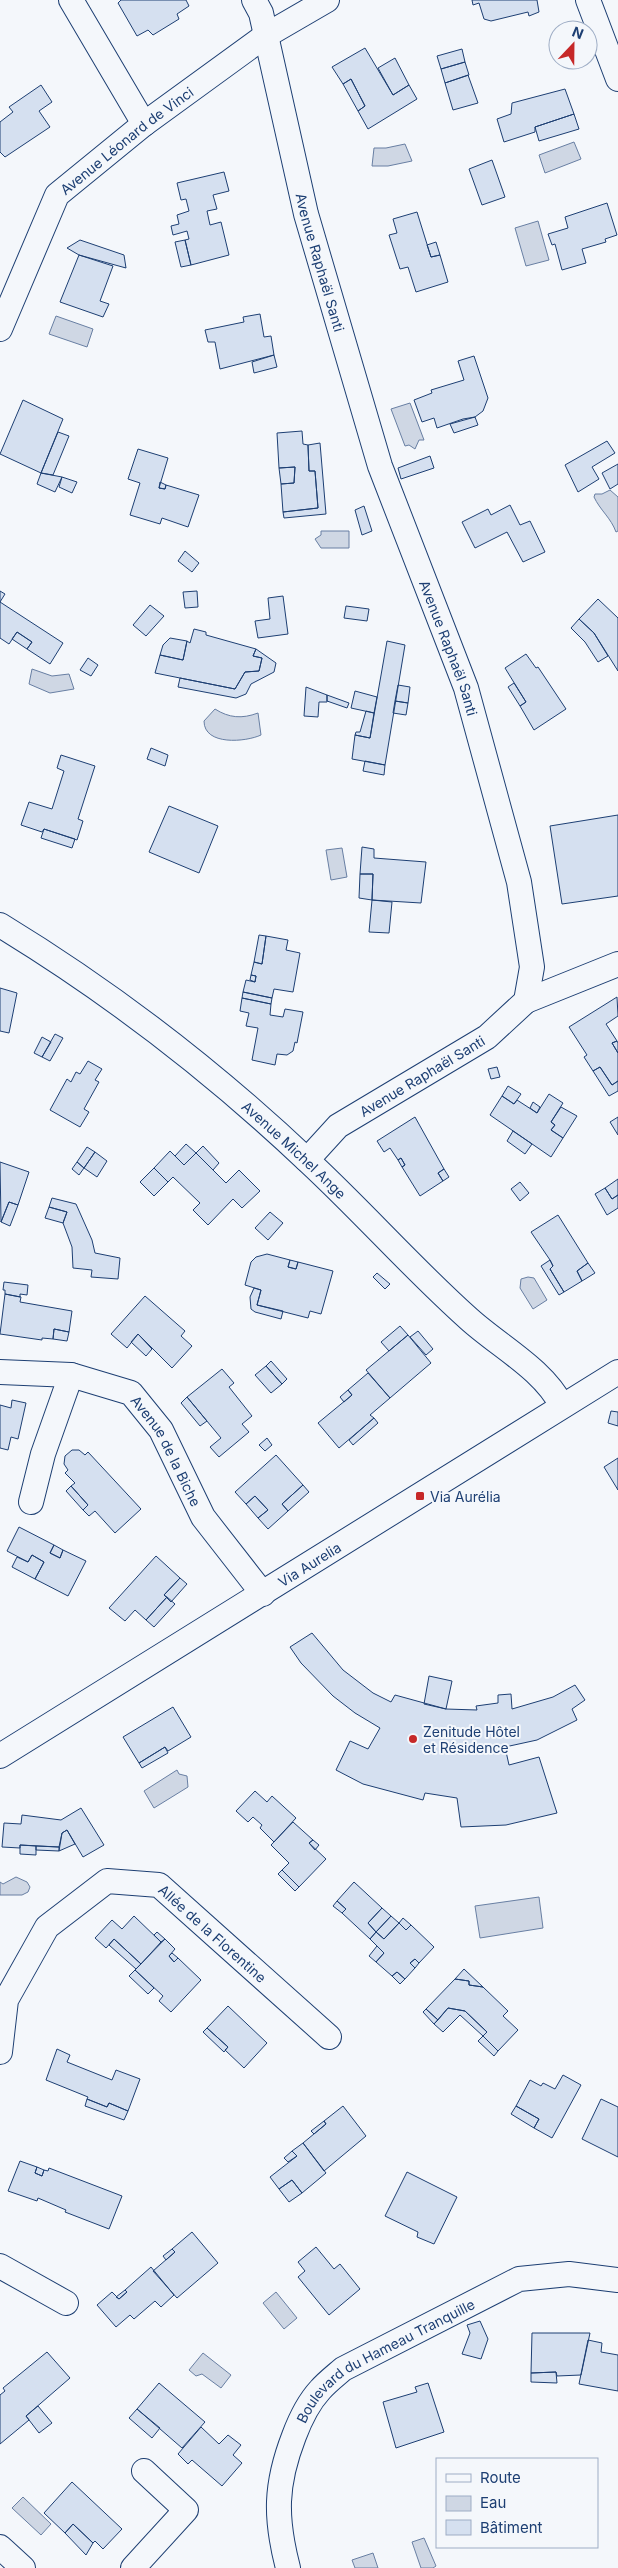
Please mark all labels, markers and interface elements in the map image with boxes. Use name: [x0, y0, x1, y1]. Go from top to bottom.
north arrow: [548, 20, 598, 70]
text: N: [570, 23, 586, 42]
street label: Avenue Léonard de Vinci: [56, 83, 196, 198]
street label: Avenue Raphaël Santi: [293, 191, 349, 333]
street label: Avenue Raphaël Santi: [416, 578, 482, 717]
street label: Avenue Raphaël Santi: [356, 1032, 488, 1120]
street label: Avenue Michel Ange: [239, 1097, 350, 1202]
street label: Avenue de la Biche: [128, 1392, 205, 1509]
place label: Via Aurélia: [430, 1488, 501, 1505]
marker: Via Aurélia: [414, 1490, 426, 1502]
street label: Via Aurelia: [275, 1538, 344, 1590]
place label: Zenitude Hôtel et Résidence: [423, 1723, 520, 1756]
marker: Zenitude Hôtel et Résidence: [407, 1733, 419, 1745]
street label: Allée de la Florentine: [155, 1881, 270, 1986]
street label: Boulevard du Hameau Tranquille: [292, 2295, 477, 2425]
legend: [436, 2458, 598, 2548]
text: Route: [480, 2468, 521, 2487]
text: Eau: [480, 2493, 506, 2512]
text: Bâtiment: [480, 2518, 543, 2537]

